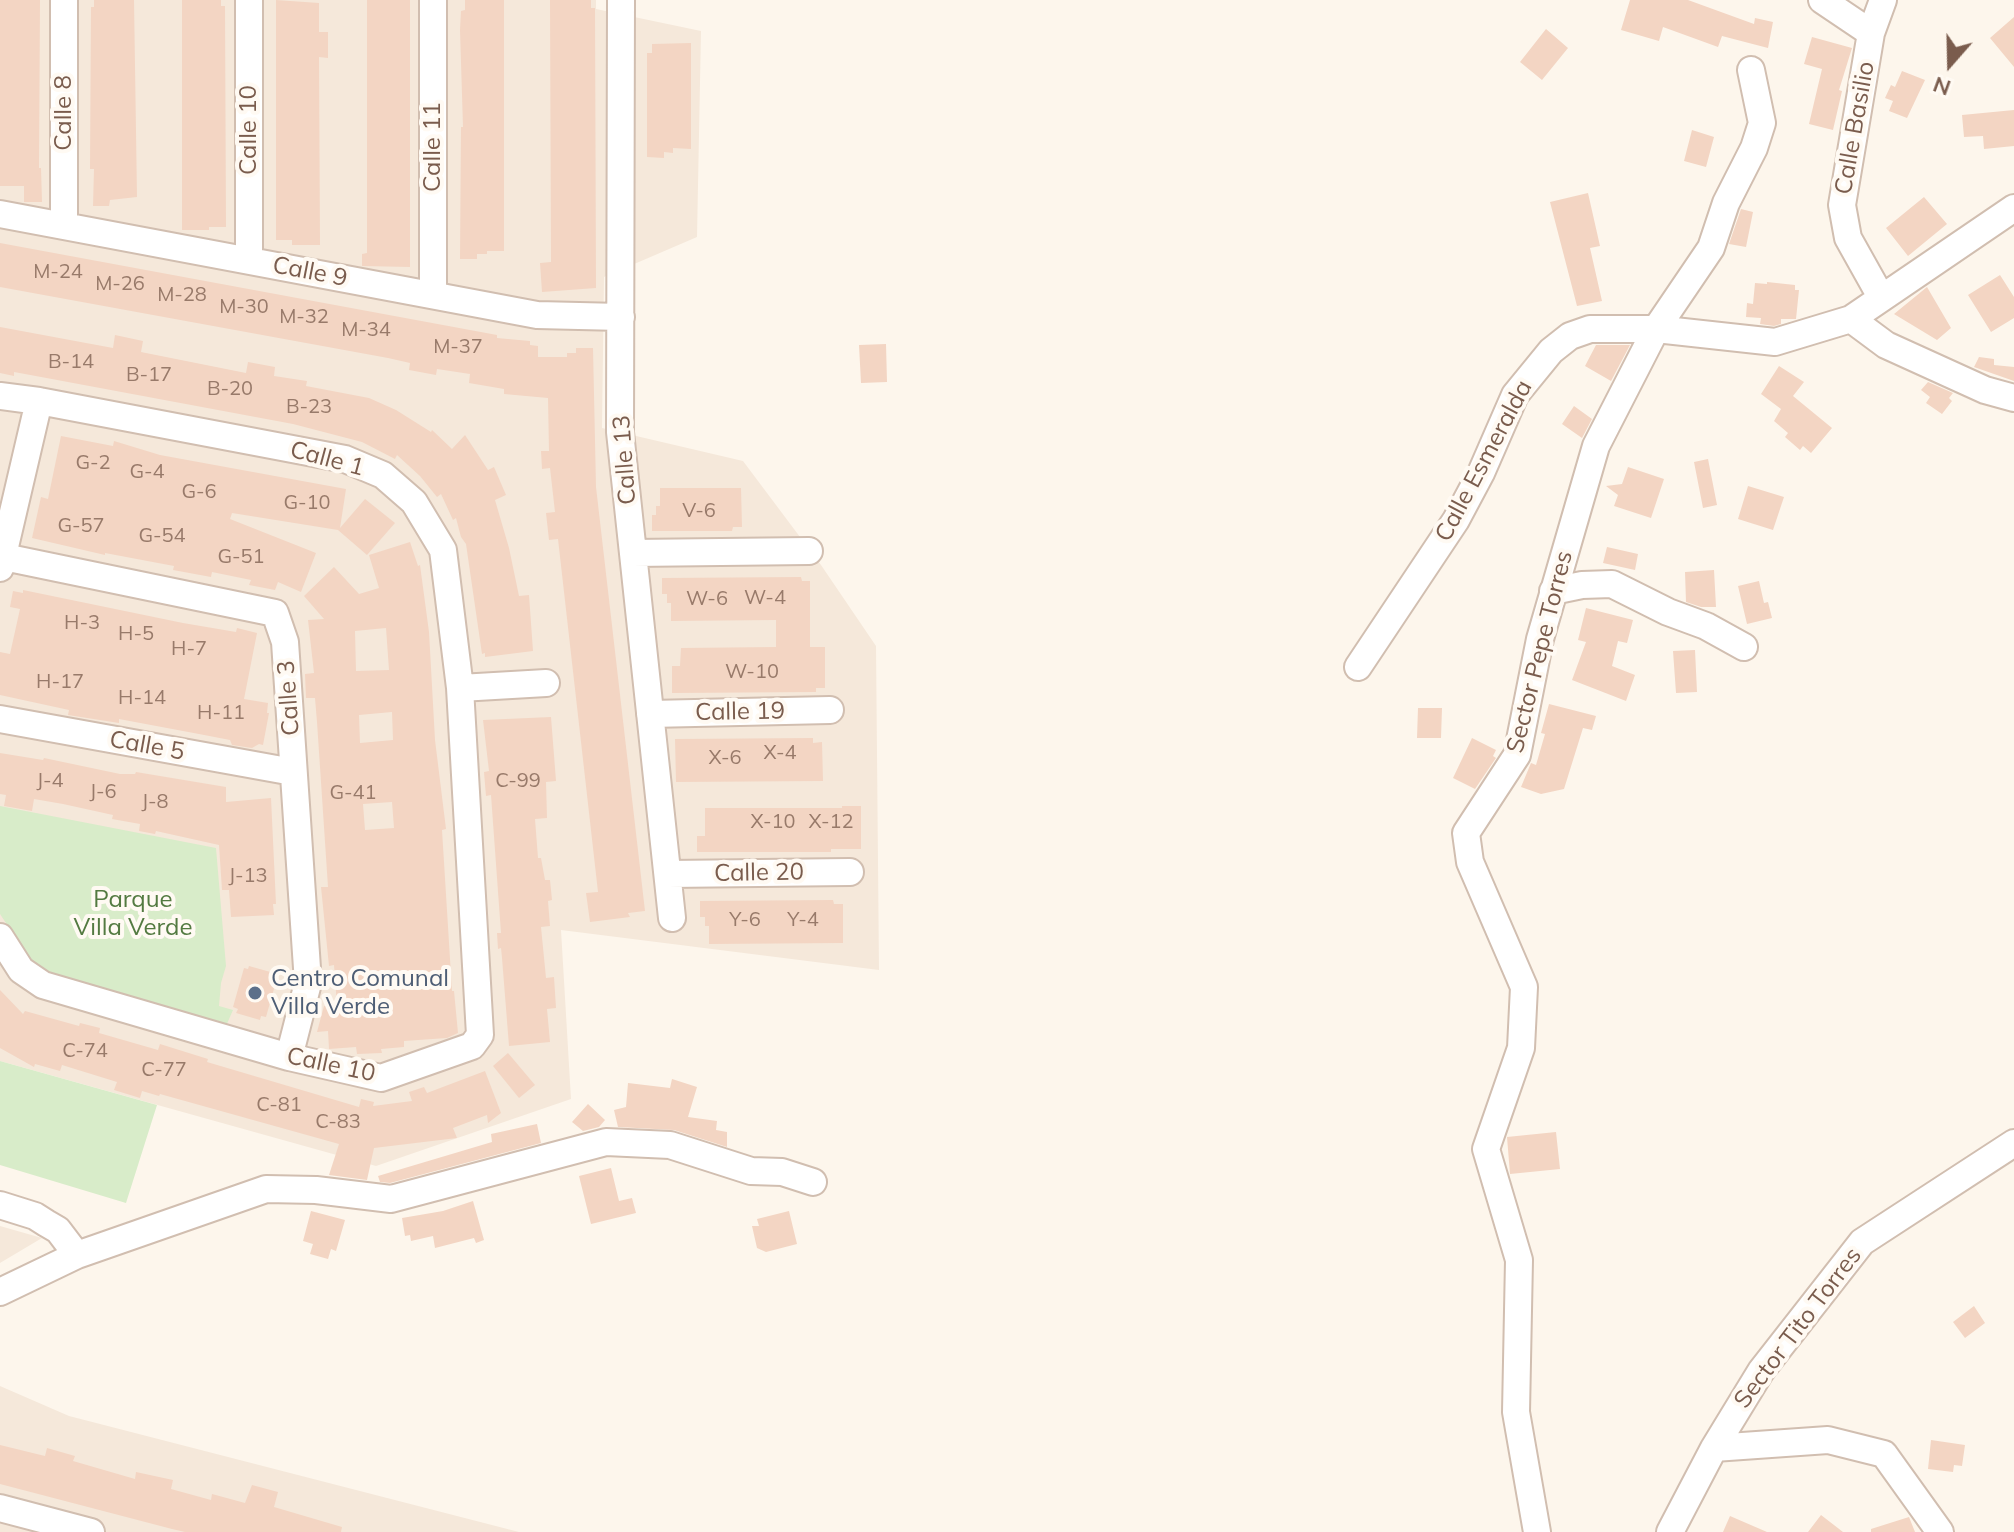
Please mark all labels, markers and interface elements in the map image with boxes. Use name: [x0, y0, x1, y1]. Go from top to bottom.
north arrow: [1910, 24, 1990, 104]
street label: Calle Basilio: [1829, 59, 1881, 197]
text: N: [1929, 71, 1954, 103]
street label: Calle 8: [50, 75, 78, 151]
street label: Calle 10: [235, 85, 263, 175]
street label: Calle 11: [419, 102, 447, 192]
street label: Calle 9: [270, 251, 350, 293]
house number: M-24: [33, 260, 83, 284]
house number: M-26: [95, 272, 145, 296]
house number: M-28: [157, 283, 207, 307]
house number: M-30: [219, 295, 269, 319]
house number: M-32: [279, 305, 329, 329]
house number: M-34: [341, 318, 391, 342]
house number: M-37: [433, 335, 483, 359]
house number: B-14: [48, 350, 94, 374]
house number: B-17: [126, 363, 172, 387]
street label: Calle Esmeralda: [1429, 375, 1539, 547]
house number: B-20: [207, 377, 253, 401]
house number: B-23: [286, 395, 332, 419]
street label: Calle 13: [607, 414, 643, 506]
street label: Calle 1: [287, 435, 367, 483]
house number: G-2: [75, 451, 111, 475]
house number: G-4: [129, 460, 165, 484]
house number: G-6: [181, 480, 217, 504]
house number: G-10: [283, 491, 331, 515]
house number: V-6: [682, 499, 716, 523]
house number: G-57: [57, 514, 105, 538]
house number: G-54: [138, 524, 186, 548]
house number: G-51: [217, 545, 265, 569]
street label: Sector Pepe Torres: [1501, 548, 1579, 756]
house number: W-4: [744, 586, 786, 610]
house number: W-6: [686, 587, 728, 611]
house number: H-3: [64, 611, 100, 635]
house number: H-5: [118, 622, 154, 646]
house number: H-7: [171, 637, 207, 661]
street label: Calle 3: [272, 659, 306, 737]
house number: W-10: [725, 660, 779, 684]
house number: H-17: [36, 670, 84, 694]
house number: H-14: [118, 686, 166, 710]
street label: Calle 19: [695, 697, 785, 727]
house number: H-11: [197, 701, 245, 725]
street label: Calle 5: [107, 725, 187, 767]
house number: X-4: [763, 741, 797, 765]
house number: X-6: [708, 746, 742, 770]
house number: J-4: [36, 769, 64, 793]
house number: C-99: [495, 769, 541, 793]
house number: J-6: [89, 780, 117, 804]
house number: G-41: [329, 781, 377, 805]
house number: J-8: [141, 790, 169, 814]
house number: X-10: [750, 810, 796, 834]
house number: X-12: [808, 810, 854, 834]
street label: Calle 20: [714, 858, 804, 888]
house number: J-13: [228, 864, 268, 888]
park label: Parque Villa Verde: [74, 886, 192, 942]
house number: Y-6: [729, 908, 761, 932]
house number: Y-4: [787, 908, 819, 932]
place label: Centro Comunal Villa Verde: [271, 965, 449, 1021]
marker: Centro Comunal Villa Verde: [246, 984, 264, 1002]
house number: C-74: [62, 1039, 108, 1063]
street label: Calle 10: [284, 1042, 378, 1088]
house number: C-77: [141, 1058, 187, 1082]
house number: C-81: [256, 1093, 302, 1117]
house number: C-83: [315, 1110, 361, 1134]
street label: Sector Tito Torres: [1728, 1242, 1868, 1414]

